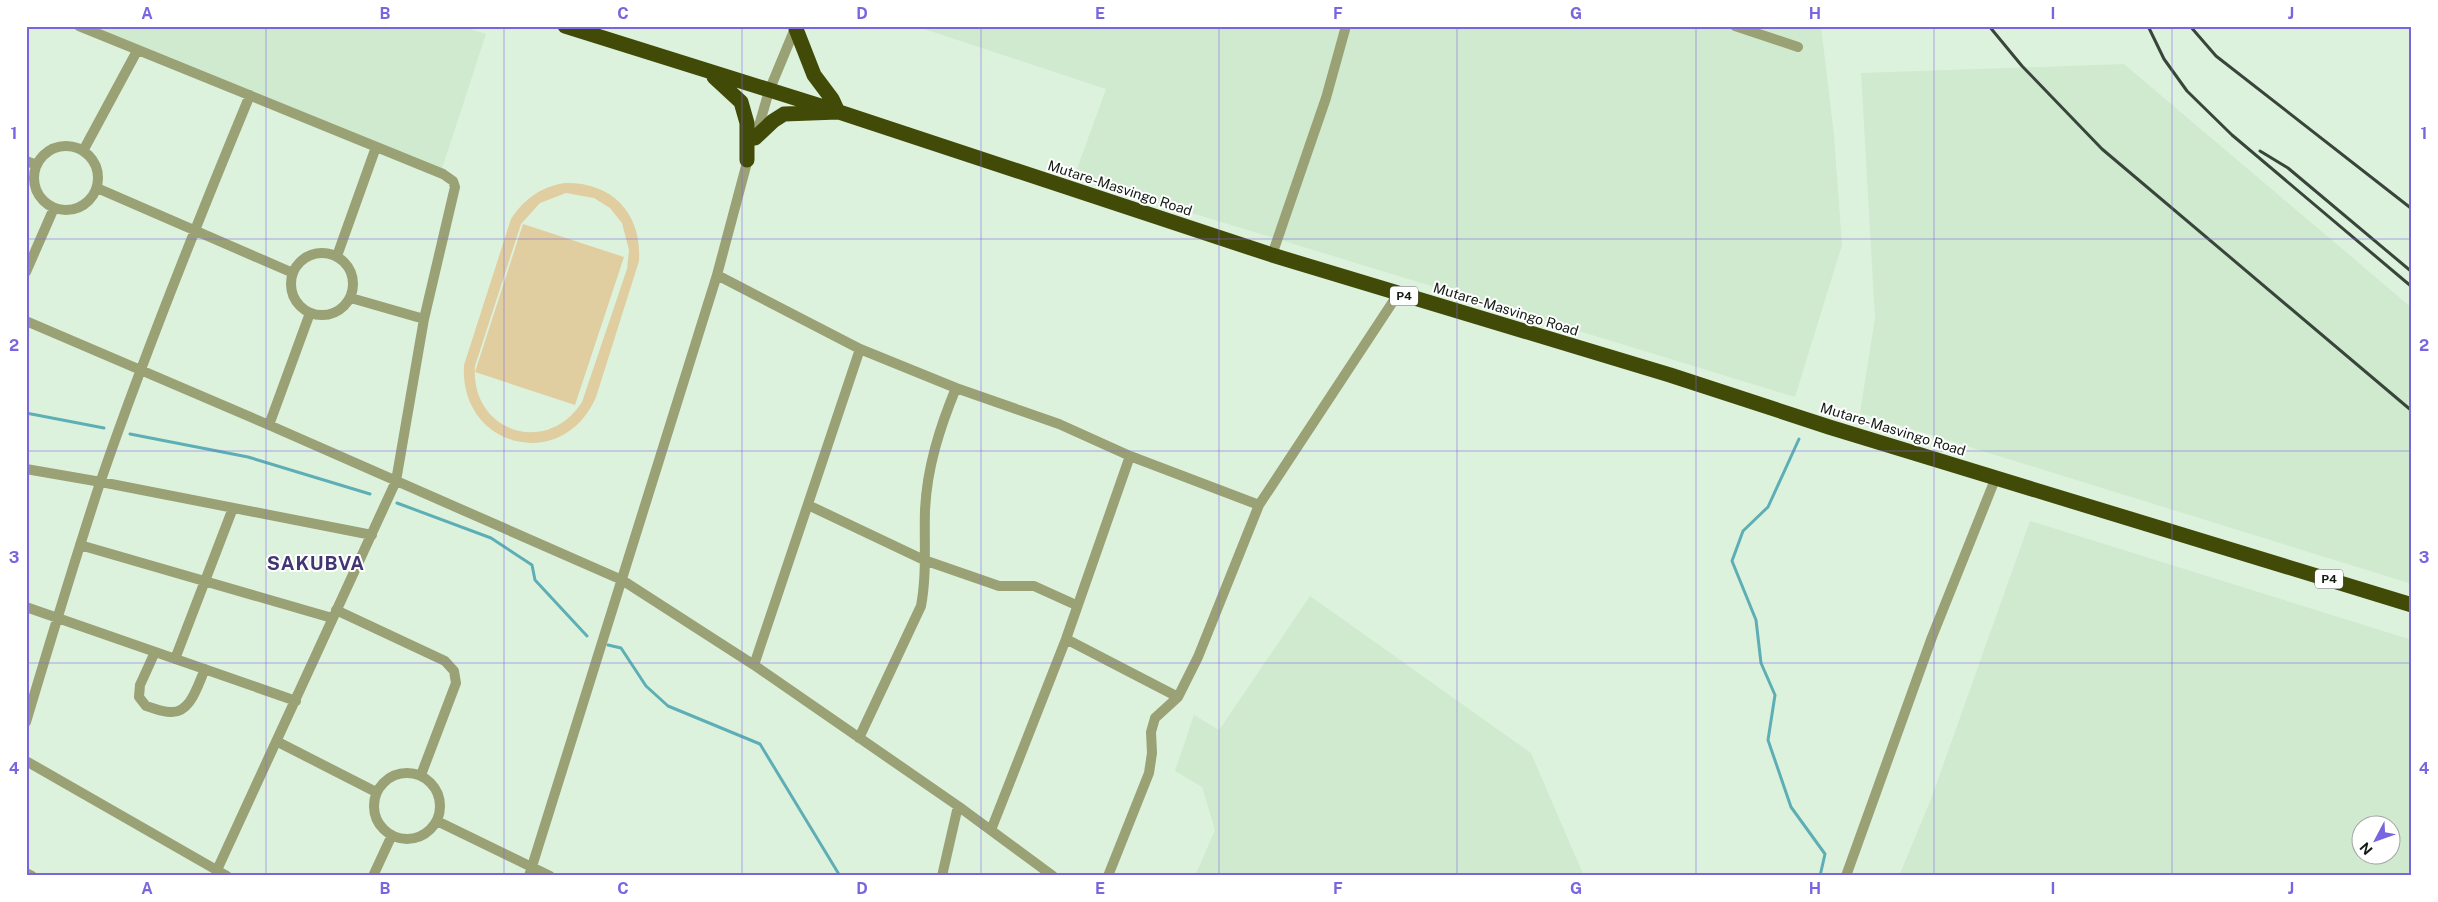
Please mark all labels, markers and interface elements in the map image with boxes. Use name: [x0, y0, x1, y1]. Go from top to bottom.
text: A: [141, 4, 153, 23]
text: B: [380, 4, 391, 23]
text: C: [617, 4, 629, 23]
text: D: [856, 4, 868, 23]
text: E: [1095, 4, 1105, 23]
text: F: [1333, 4, 1343, 23]
text: G: [1570, 4, 1582, 23]
text: H: [1809, 4, 1821, 23]
text: I: [2051, 4, 2055, 23]
text: J: [2288, 4, 2294, 23]
text: 1: [11, 124, 17, 143]
text: 1: [2421, 124, 2427, 143]
street label: Mutare-Masvingo Road: [1046, 157, 1194, 219]
street label: Mutare-Masvingo Road: [1431, 279, 1581, 339]
road number: P4: [1390, 286, 1418, 306]
text: 2: [9, 336, 19, 355]
text: 2: [2419, 336, 2429, 355]
street label: Mutare-Masvingo Road: [1818, 399, 1968, 459]
text: 3: [9, 548, 19, 567]
text: 3: [2419, 548, 2429, 567]
district label: SAKUBVA: [267, 552, 365, 574]
road number: P4: [2315, 570, 2343, 588]
text: 4: [9, 759, 20, 778]
text: 4: [2419, 759, 2430, 778]
north arrow: [2350, 814, 2400, 864]
text: N: [2357, 839, 2376, 858]
text: A: [141, 879, 153, 898]
text: B: [380, 879, 391, 898]
text: C: [617, 879, 629, 898]
text: D: [856, 879, 868, 898]
text: E: [1095, 879, 1105, 898]
text: F: [1333, 879, 1343, 898]
text: G: [1570, 879, 1582, 898]
text: H: [1809, 879, 1821, 898]
text: I: [2051, 879, 2055, 898]
text: J: [2288, 879, 2294, 898]

